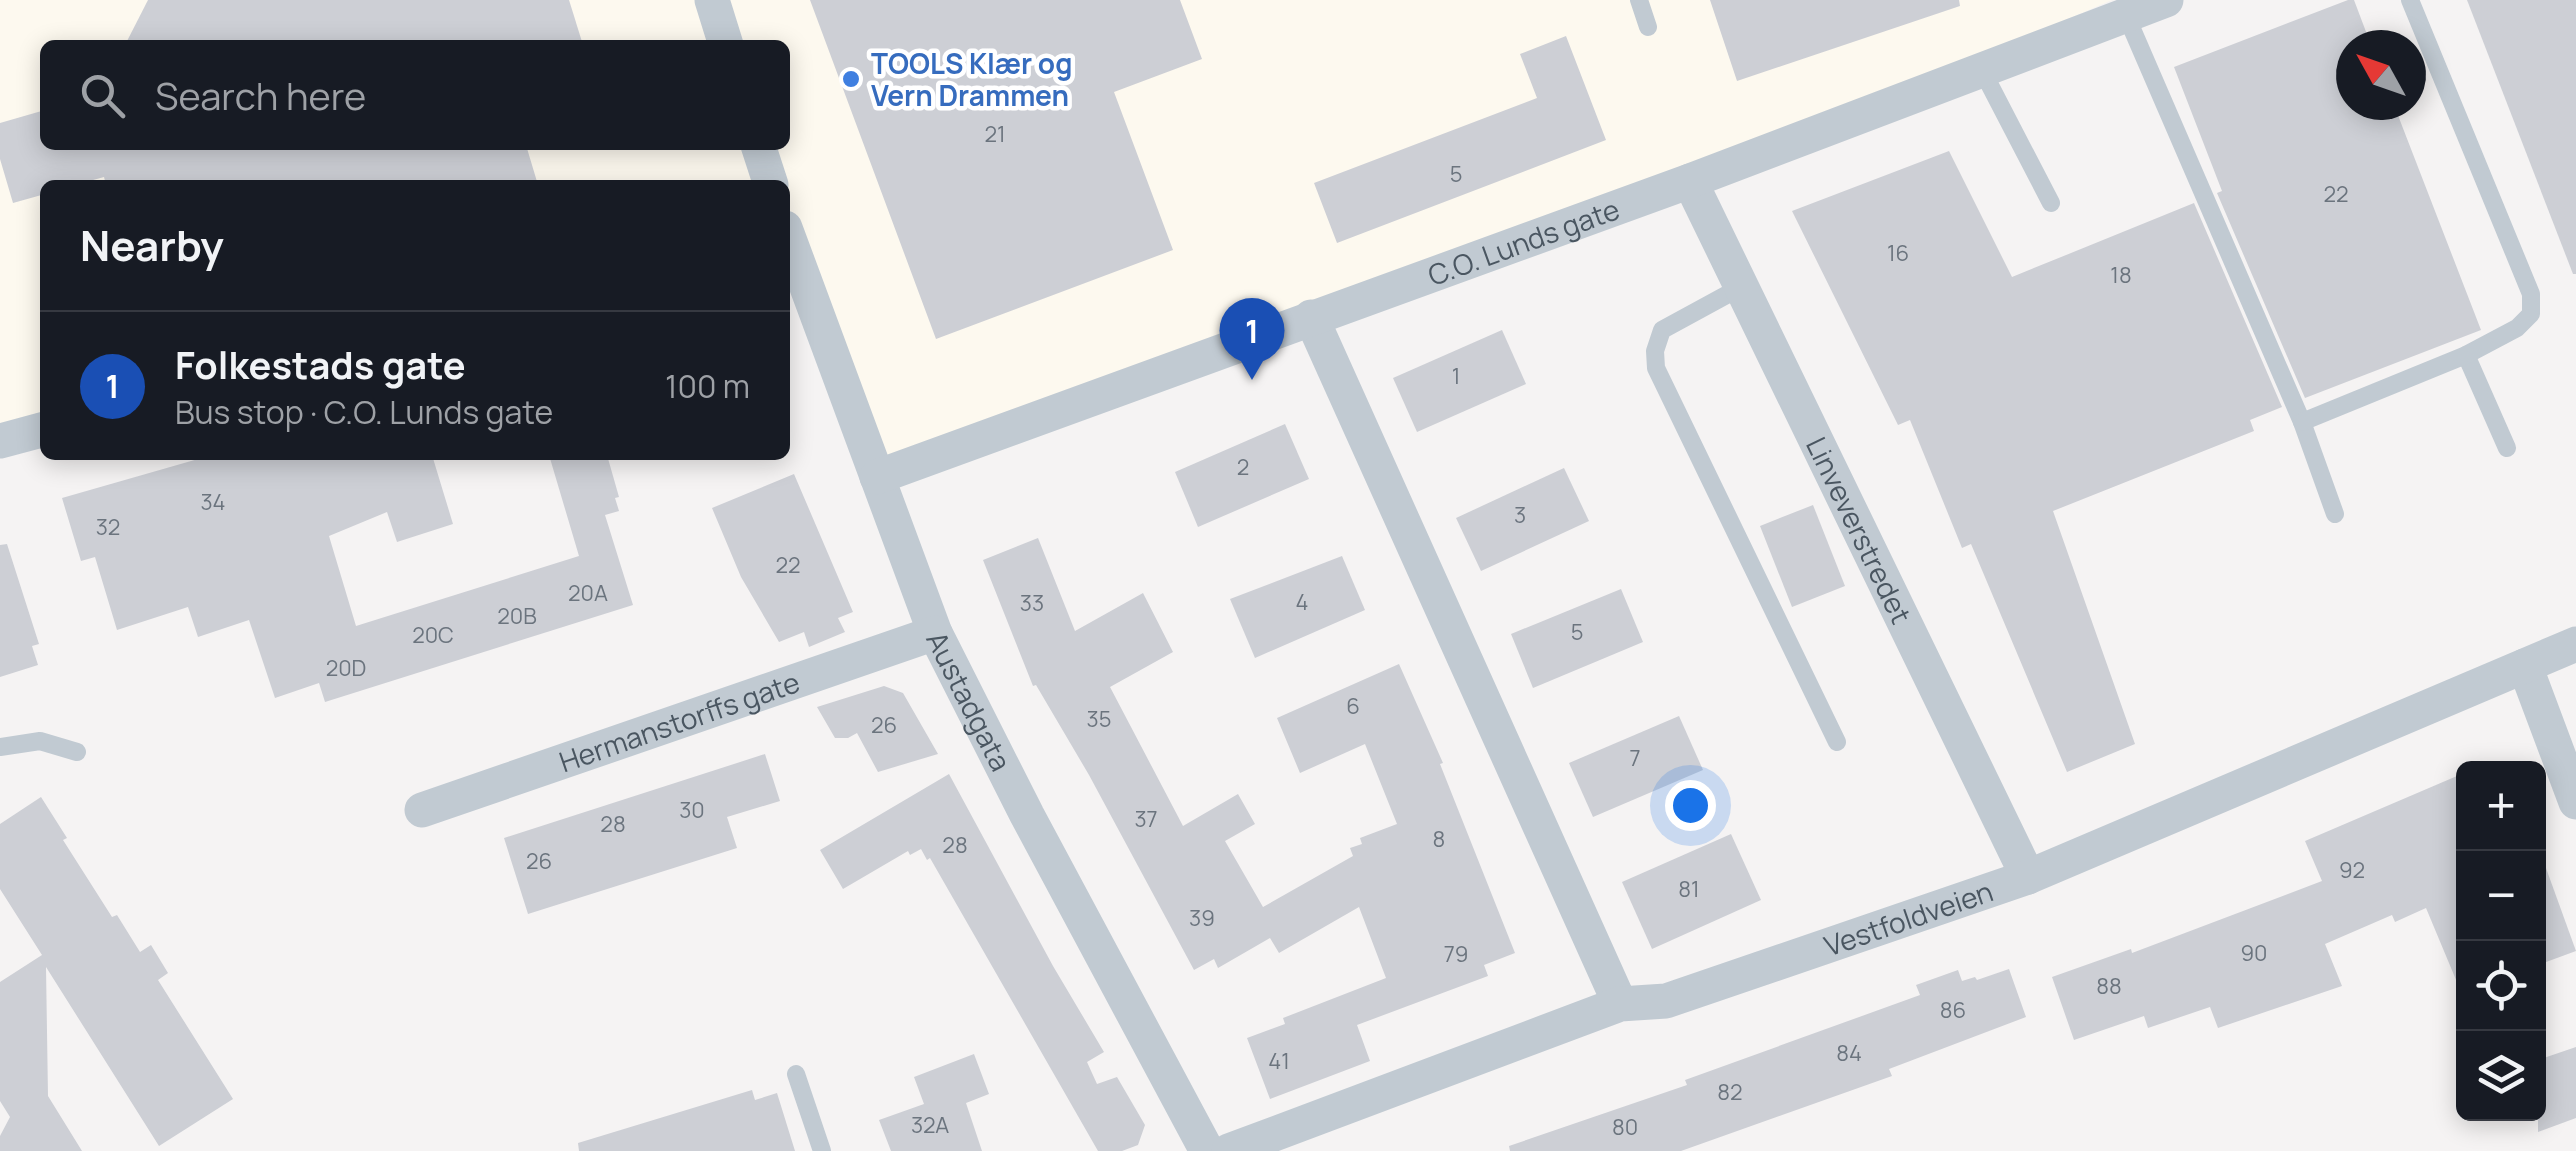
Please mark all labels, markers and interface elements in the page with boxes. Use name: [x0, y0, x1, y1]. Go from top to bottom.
north arrow: [2336, 30, 2426, 120]
search box: [40, 40, 790, 150]
place label: TOOLS Klær og Vern Drammen: [871, 44, 1072, 114]
icon: search: [75, 68, 130, 123]
marker: TOOLS Klær og Vern Drammen: [840, 68, 862, 90]
text: Search here: [155, 69, 366, 121]
house number: 21: [984, 119, 1006, 149]
house number: 5: [1450, 159, 1462, 189]
house number: 22: [2323, 179, 2349, 209]
street label: C.O. Lunds gate: [1423, 189, 1624, 294]
text: Nearby: [80, 216, 224, 274]
house number: 16: [1887, 238, 1909, 268]
house number: 18: [2110, 260, 2132, 290]
pin: 1: [1220, 298, 1284, 380]
text: Folkestads gate: [175, 338, 466, 390]
house number: 1: [1452, 361, 1460, 391]
text: 1: [105, 364, 120, 408]
text: 100 m: [665, 364, 750, 408]
text: Bus stop · C.O. Lunds gate: [175, 390, 553, 434]
street label: Linveverstredet: [1798, 430, 1921, 630]
house number: 2: [1237, 452, 1249, 482]
house number: 34: [200, 487, 226, 517]
house number: 3: [1514, 500, 1526, 530]
house number: 32: [96, 512, 120, 542]
house number: 22: [775, 550, 801, 580]
house number: 20A: [568, 578, 608, 608]
house number: 4: [1296, 587, 1308, 617]
house number: 33: [1020, 588, 1044, 618]
house number: 20B: [497, 601, 537, 631]
house number: 5: [1571, 617, 1583, 647]
house number: 20C: [412, 620, 454, 650]
street label: Austadgata: [918, 625, 1020, 777]
house number: 20D: [326, 653, 366, 683]
street label: Hermanstorffs gate: [554, 662, 804, 780]
house number: 6: [1346, 691, 1360, 721]
house number: 35: [1087, 704, 1111, 734]
house number: 26: [871, 710, 897, 740]
house number: 7: [1629, 743, 1641, 773]
map controls: [2456, 761, 2546, 1121]
button: +: [2456, 761, 2546, 851]
your location: [1665, 780, 1716, 831]
house number: 30: [679, 795, 705, 825]
house number: 37: [1134, 804, 1158, 834]
house number: 28: [600, 809, 626, 839]
house number: 8: [1433, 824, 1445, 854]
house number: 28: [942, 830, 968, 860]
house number: 26: [526, 846, 552, 876]
button: −: [2456, 851, 2546, 941]
house number: 92: [2339, 855, 2365, 885]
street label: Vestfoldveien: [1819, 872, 1998, 964]
house number: 81: [1678, 874, 1700, 904]
house number: 39: [1189, 903, 1215, 933]
house number: 90: [2240, 938, 2268, 968]
house number: 79: [1444, 939, 1468, 969]
button: locate: [2456, 941, 2546, 1031]
house number: 88: [2096, 971, 2122, 1001]
house number: 86: [1940, 995, 1966, 1025]
button: layers: [2456, 1031, 2546, 1121]
house number: 84: [1836, 1038, 1862, 1068]
house number: 41: [1268, 1046, 1290, 1076]
house number: 82: [1717, 1077, 1743, 1107]
house number: 32A: [911, 1110, 949, 1140]
house number: 80: [1612, 1112, 1638, 1142]

